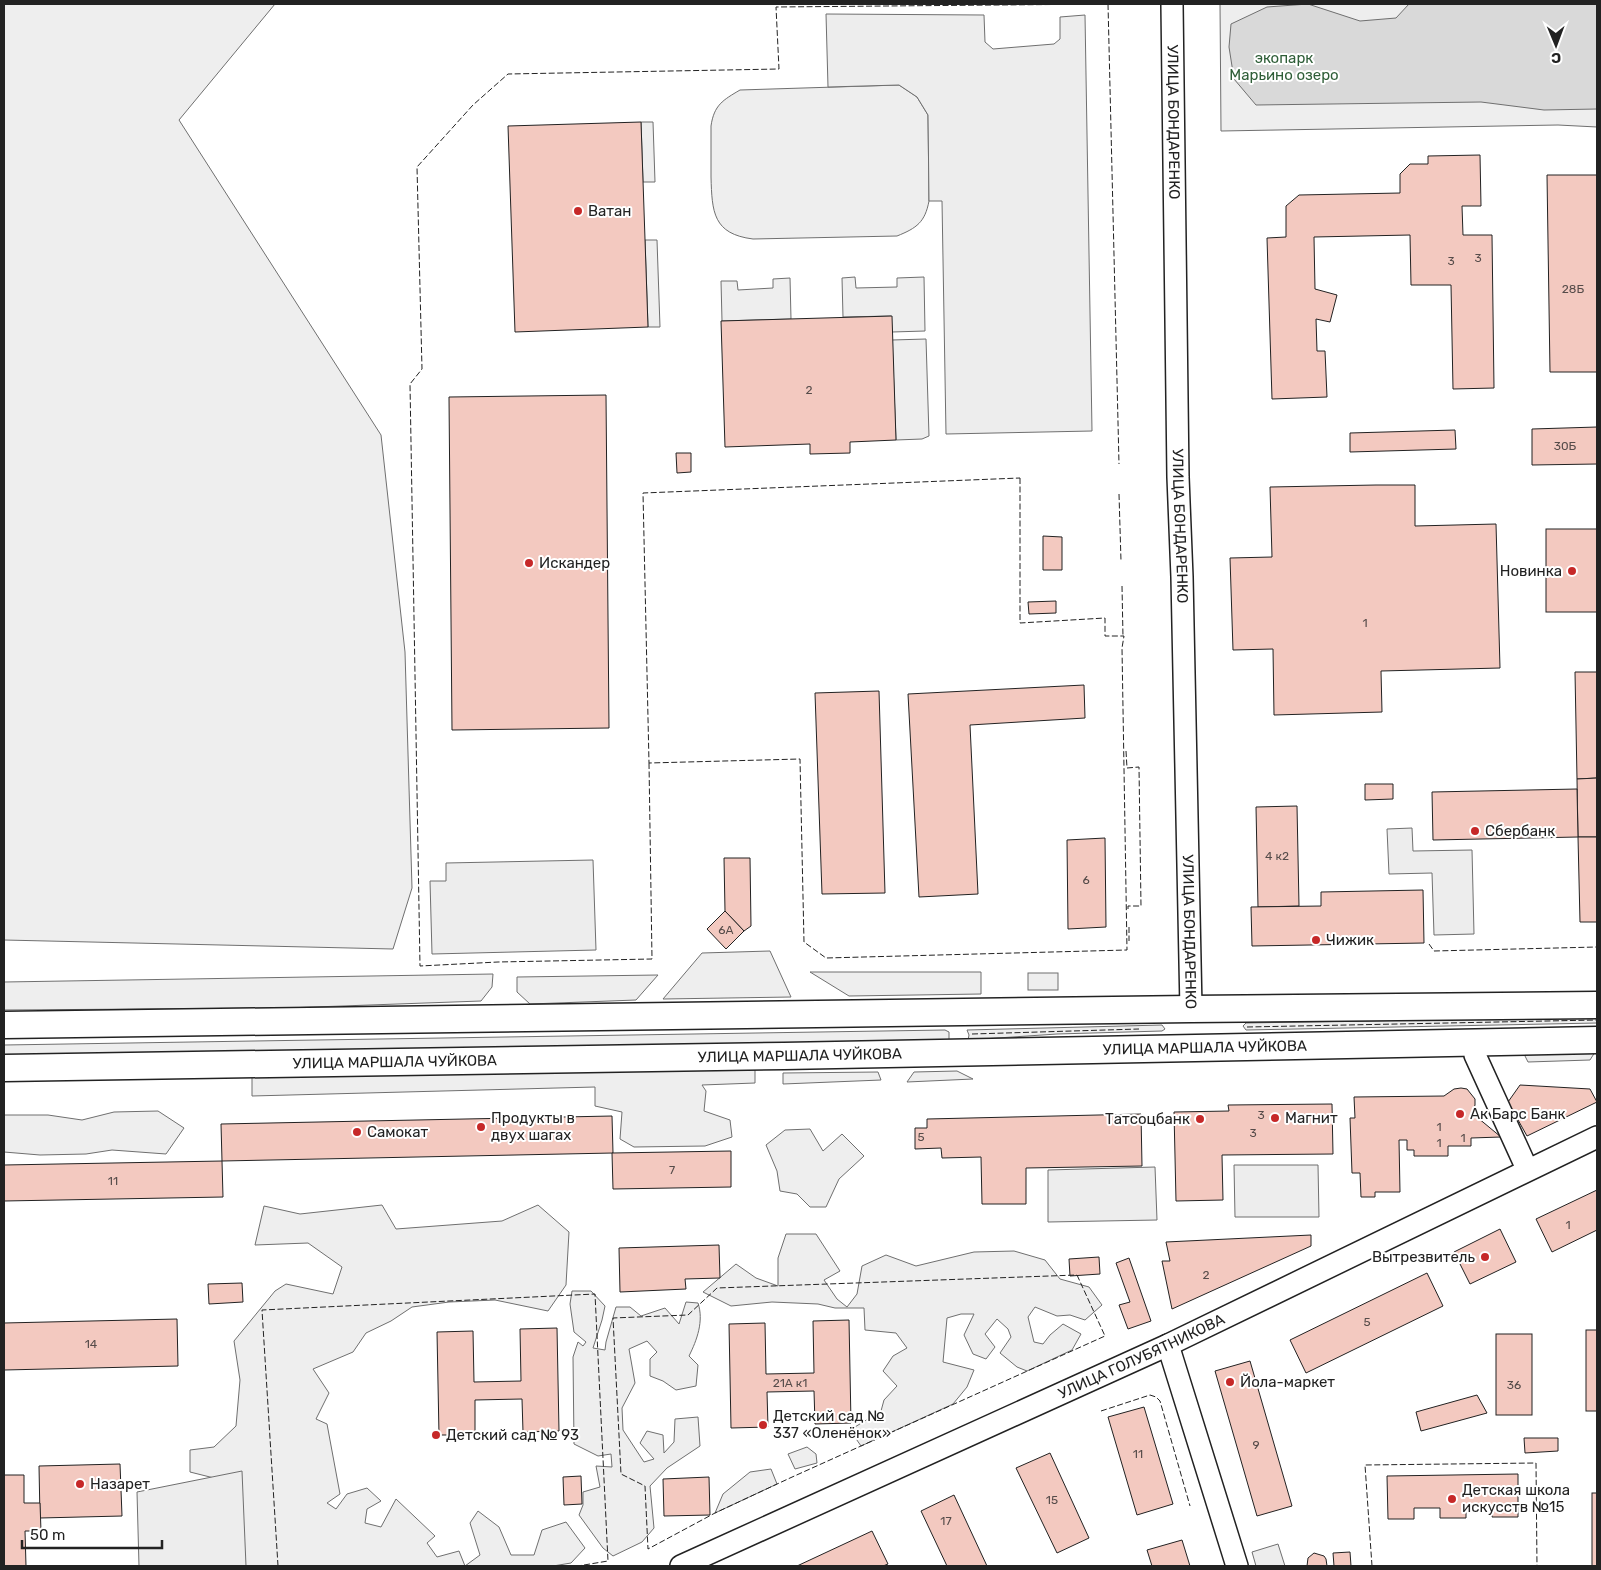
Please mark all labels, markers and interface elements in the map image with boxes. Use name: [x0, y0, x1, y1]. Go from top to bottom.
north arrow: [1531, 20, 1581, 70]
street label: УЛИЦА БОНДАРЕНКО: [1164, 45, 1183, 199]
park label: экопарк Марьино озеро: [1229, 49, 1339, 84]
text: С: [1551, 49, 1561, 66]
place label: Ватан: [588, 202, 631, 220]
marker: Ватан: [572, 205, 584, 217]
house number: 3: [1474, 251, 1482, 265]
house number: 3: [1447, 254, 1455, 268]
house number: 28Б: [1562, 282, 1584, 296]
house number: 2: [805, 383, 813, 397]
house number: 30Б: [1554, 439, 1577, 453]
street label: УЛИЦА БОНДАРЕНКО: [1169, 448, 1192, 603]
place label: Искандер: [539, 554, 610, 572]
marker: Искандер: [523, 557, 535, 569]
place label: Новинка: [1500, 562, 1562, 580]
marker: Новинка: [1566, 565, 1578, 577]
house number: 1: [1362, 616, 1368, 630]
place label: Сбербанк: [1485, 822, 1555, 840]
marker: Сбербанк: [1469, 825, 1481, 837]
house number: 4 к2: [1265, 849, 1289, 863]
street label: УЛИЦА БОНДАРЕНКО: [1179, 854, 1200, 1009]
house number: 6: [1082, 873, 1090, 887]
house number: 6А: [718, 923, 734, 937]
place label: Чижик: [1326, 931, 1374, 949]
marker: Чижик: [1310, 934, 1322, 946]
street label: УЛИЦА МАРШАЛА ЧУЙКОВА: [1102, 1037, 1307, 1059]
street label: УЛИЦА МАРШАЛА ЧУЙКОВА: [698, 1045, 902, 1066]
street label: УЛИЦА МАРШАЛА ЧУЙКОВА: [293, 1051, 497, 1073]
place label: Ак Барс Банк: [1470, 1105, 1566, 1123]
house number: 3: [1257, 1108, 1265, 1122]
marker: Ак Барс Банк: [1454, 1108, 1466, 1120]
place label: Продукты в двух шагах: [491, 1109, 575, 1144]
place label: Магнит: [1285, 1109, 1338, 1127]
place label: Татсоцбанк: [1105, 1110, 1190, 1128]
marker: Магнит: [1269, 1112, 1281, 1124]
marker: Татсоцбанк: [1194, 1113, 1206, 1125]
house number: 1: [1436, 1120, 1442, 1134]
marker: Продукты в двух шагах: [475, 1121, 487, 1133]
place label: Самокат: [367, 1123, 428, 1141]
marker: Самокат: [351, 1126, 363, 1138]
house number: 3: [1249, 1126, 1257, 1140]
house number: 5: [917, 1130, 925, 1144]
house number: 1: [1460, 1131, 1466, 1145]
house number: 1: [1436, 1136, 1442, 1150]
house number: 7: [669, 1163, 675, 1177]
house number: 11: [108, 1174, 118, 1188]
house number: 1: [1565, 1218, 1571, 1232]
place label: Вытрезвитель: [1372, 1248, 1475, 1266]
marker: Вытрезвитель: [1479, 1251, 1491, 1263]
house number: 2: [1202, 1268, 1210, 1282]
street label: УЛИЦА ГОЛУБЯТНИКОВА: [1055, 1310, 1228, 1403]
house number: 5: [1363, 1315, 1371, 1329]
house number: 14: [85, 1337, 98, 1351]
place label: Йола-маркет: [1240, 1373, 1335, 1391]
house number: 21А к1: [773, 1376, 807, 1390]
marker: Йола-маркет: [1224, 1376, 1236, 1388]
house number: 36: [1507, 1378, 1521, 1392]
place label: Детский сад № 337 «Оленёнок»: [773, 1407, 891, 1442]
marker: Детский сад № 337 «Оленёнок»: [757, 1419, 769, 1431]
place label: Детский сад № 93: [446, 1426, 579, 1444]
marker: Детский сад № 93: [430, 1429, 442, 1441]
house number: 9: [1252, 1438, 1260, 1452]
house number: 11: [1133, 1447, 1143, 1461]
place label: Назарет: [90, 1475, 150, 1493]
marker: Назарет: [74, 1478, 86, 1490]
place label: Детская школа искусств №15: [1462, 1481, 1570, 1516]
house number: 15: [1046, 1493, 1058, 1507]
marker: Детская школа искусств №15: [1446, 1493, 1458, 1505]
house number: 17: [940, 1514, 952, 1528]
scale bar: [22, 1518, 162, 1550]
text: 50 m: [30, 1526, 65, 1544]

